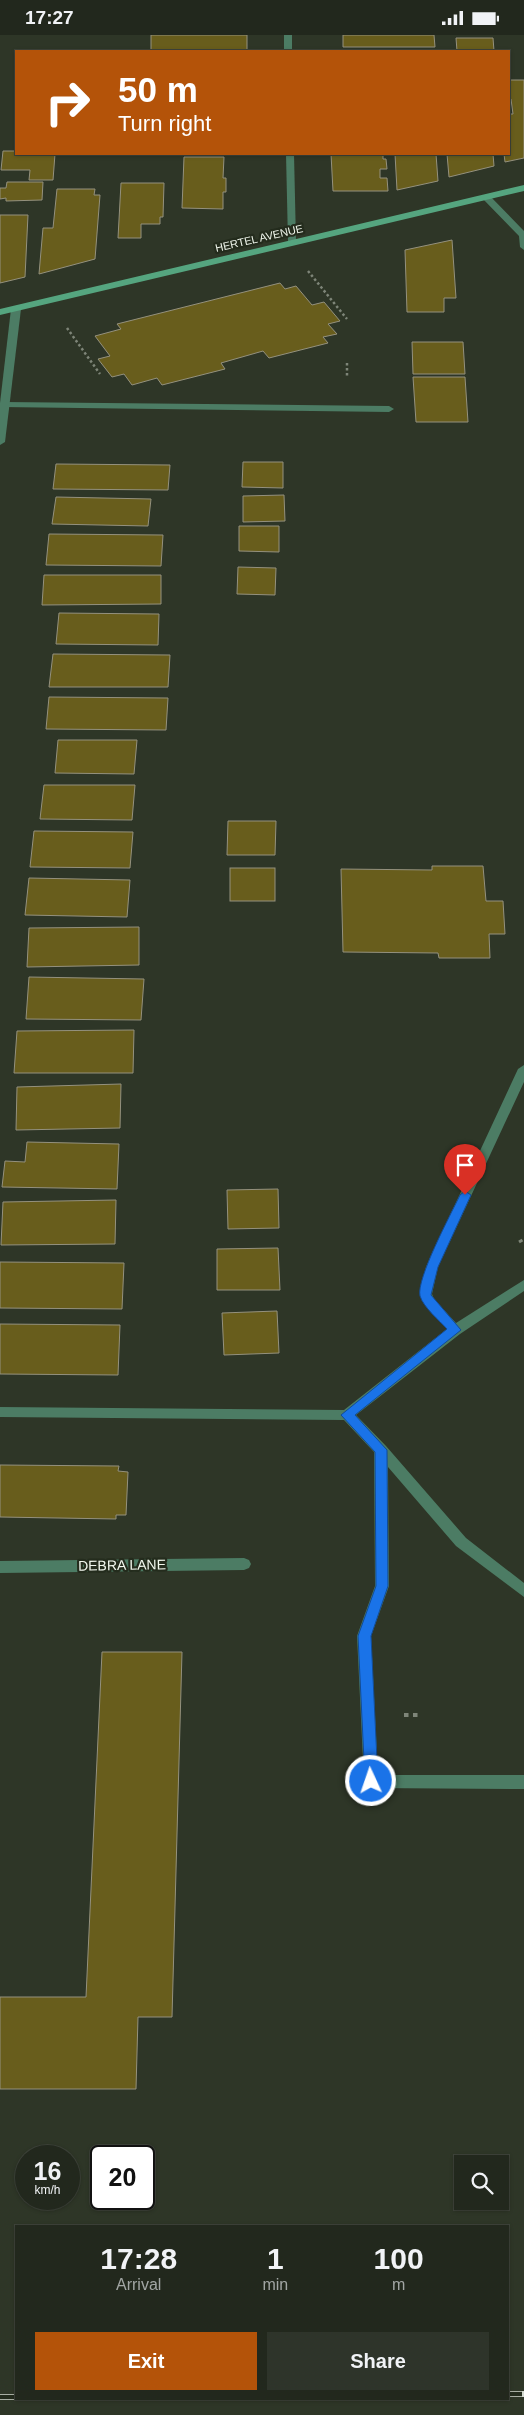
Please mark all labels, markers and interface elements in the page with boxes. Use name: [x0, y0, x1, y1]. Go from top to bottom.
text: 17:27: [25, 7, 74, 28]
icon: right: [35, 70, 100, 135]
text: 50 m: [118, 70, 198, 109]
text: Turn right: [118, 111, 211, 136]
street label: HERTEL AVENUE: [214, 222, 304, 254]
pin: [444, 1144, 486, 1195]
icon: arrive: [451, 1151, 479, 1179]
street label: DEBRA LANE: [78, 1556, 166, 1574]
position arrow: [344, 1754, 396, 1806]
speed limit sign: 20: [90, 2145, 155, 2210]
map controls: [454, 2155, 509, 2210]
button: search: [454, 2155, 509, 2210]
text: 16: [34, 2157, 61, 2185]
text: km/h: [34, 2183, 61, 2197]
text: 17:28: [100, 2242, 177, 2275]
text: 1: [267, 2242, 284, 2275]
text: 100: [374, 2242, 424, 2275]
text: Arrival: [116, 2276, 161, 2293]
text: min: [262, 2276, 288, 2293]
text: m: [392, 2276, 405, 2293]
button: Exit: [35, 2332, 257, 2390]
button: Share: [267, 2332, 489, 2390]

